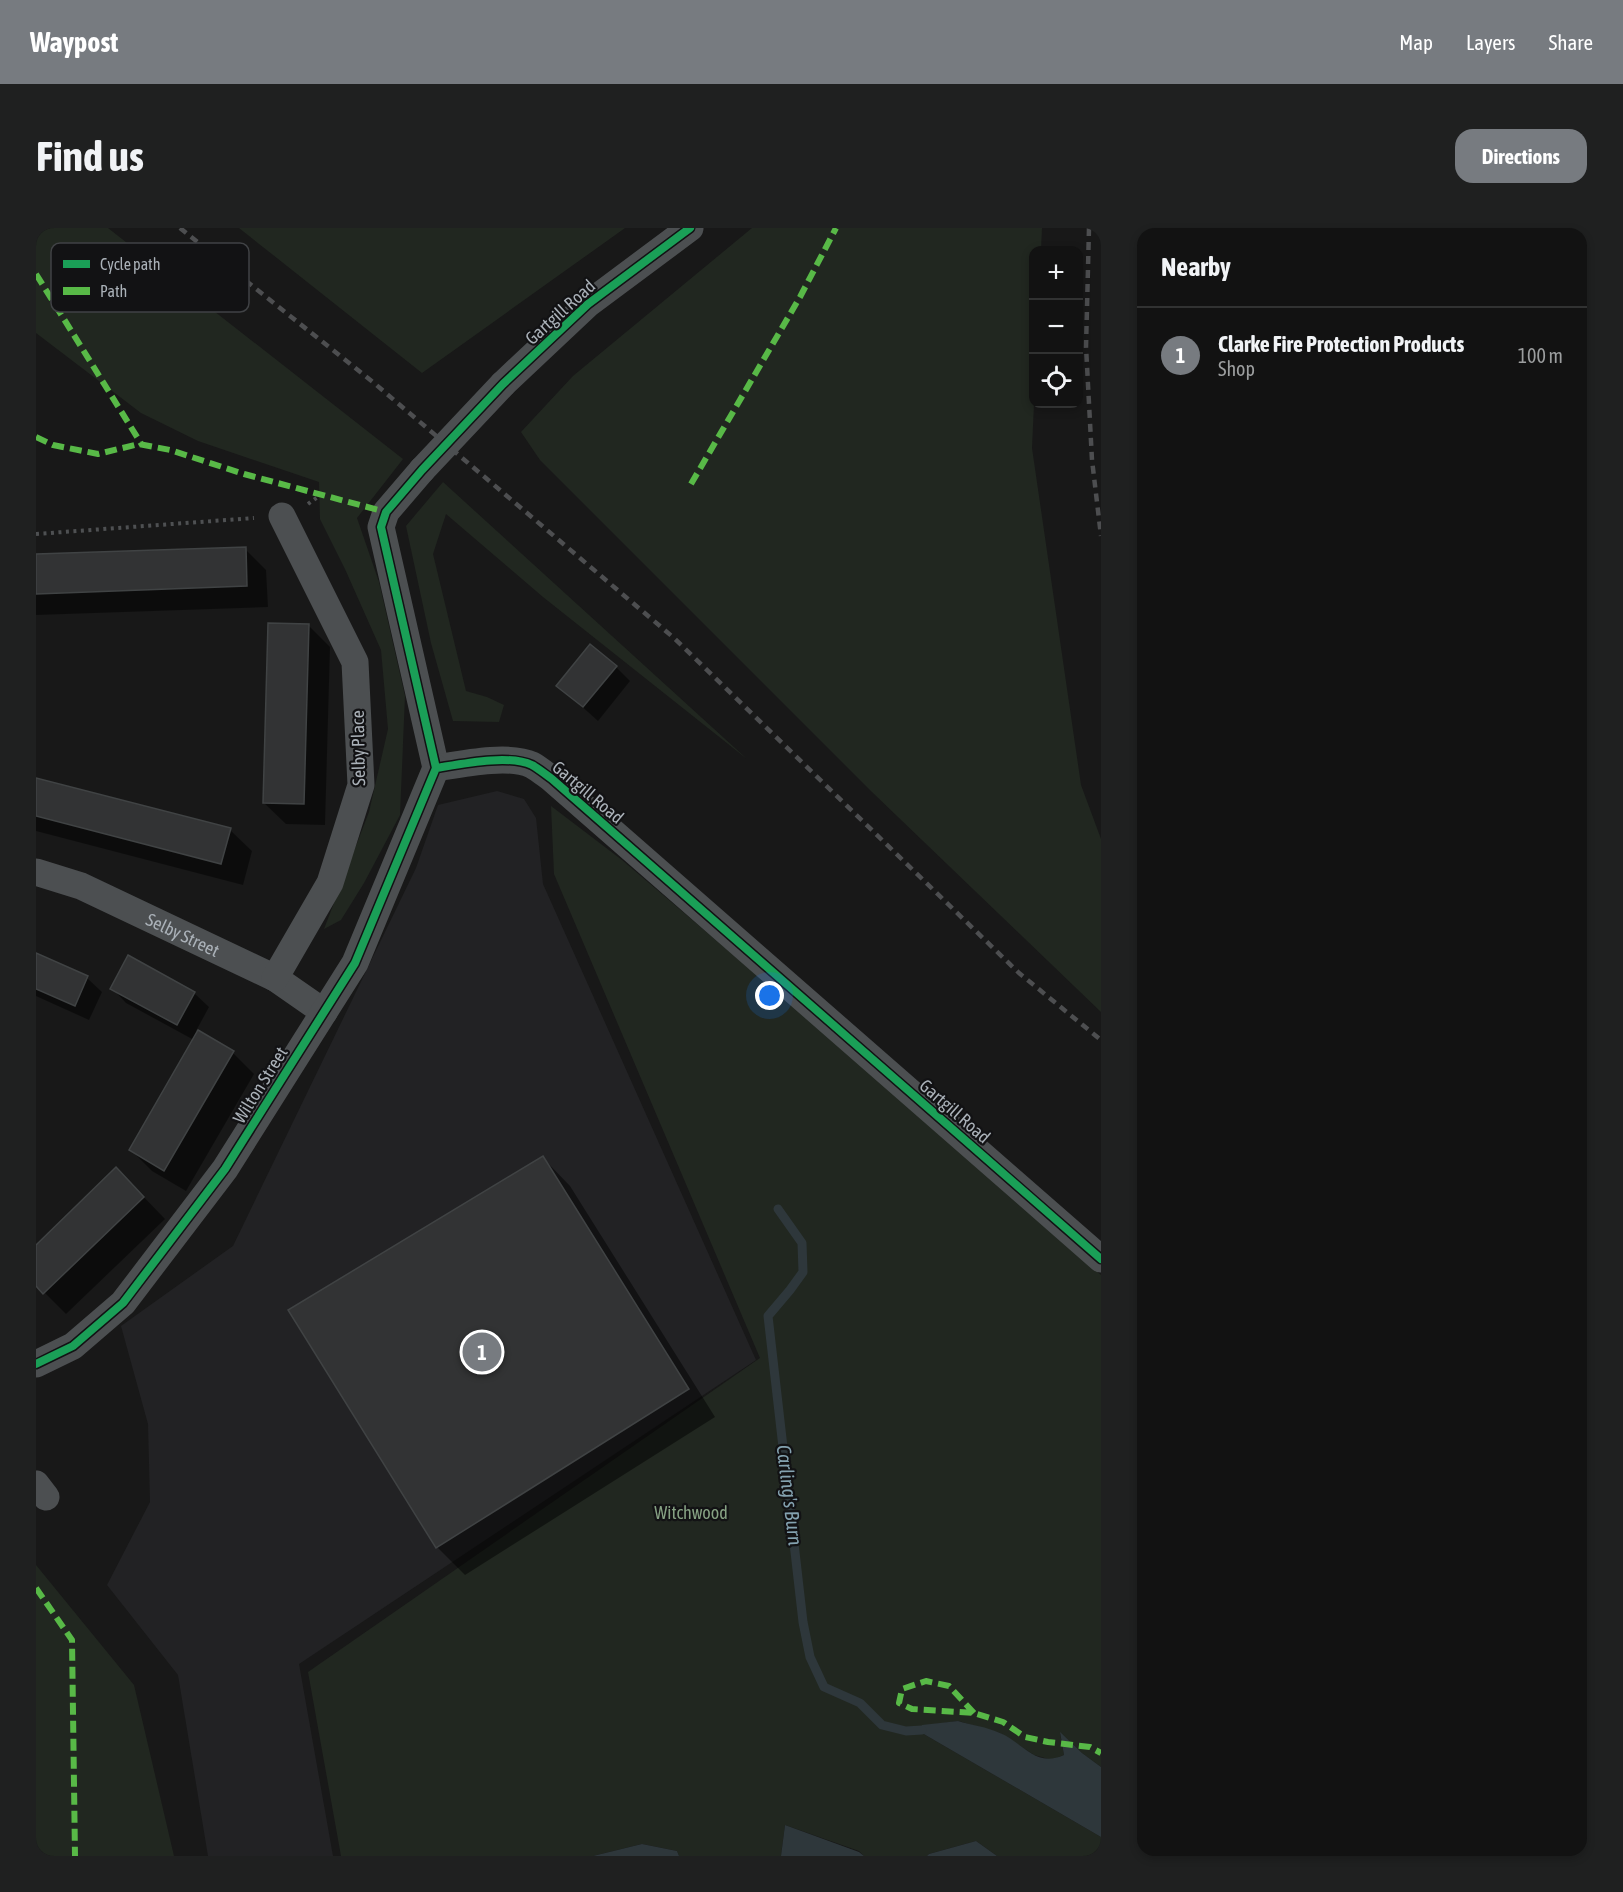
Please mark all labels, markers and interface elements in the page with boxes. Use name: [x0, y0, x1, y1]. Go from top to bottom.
text: Waypost: [30, 26, 118, 58]
text: Map: [1399, 30, 1433, 54]
text: Layers: [1466, 30, 1516, 54]
text: Share: [1549, 30, 1593, 54]
button: Directions: [1455, 129, 1587, 183]
text: Find us: [36, 132, 144, 180]
legend: [51, 243, 249, 312]
map controls: [1029, 246, 1083, 408]
button: +: [1029, 246, 1083, 300]
text: Nearby: [1161, 252, 1231, 282]
text: Cycle path: [100, 255, 160, 274]
street label: Gartgill Road: [521, 275, 599, 349]
text: Path: [100, 282, 127, 300]
button: −: [1029, 300, 1083, 354]
text: Clarke Fire Protection Products: [1218, 331, 1464, 357]
text: 1: [1176, 344, 1185, 367]
text: 100 m: [1518, 344, 1563, 367]
button: locate: [1029, 354, 1083, 408]
text: Shop: [1218, 357, 1255, 380]
street label: Selby Place: [347, 710, 369, 786]
street label: Gartgill Road: [548, 756, 628, 828]
street label: Selby Street: [143, 908, 223, 961]
your location: [755, 981, 784, 1010]
street label: Wilton Street: [228, 1043, 292, 1127]
street label: Gartgill Road: [915, 1075, 995, 1147]
pin: 1: [462, 1330, 502, 1374]
water label: Carling's Burn: [772, 1443, 808, 1547]
park label: Witchwood: [654, 1502, 728, 1523]

